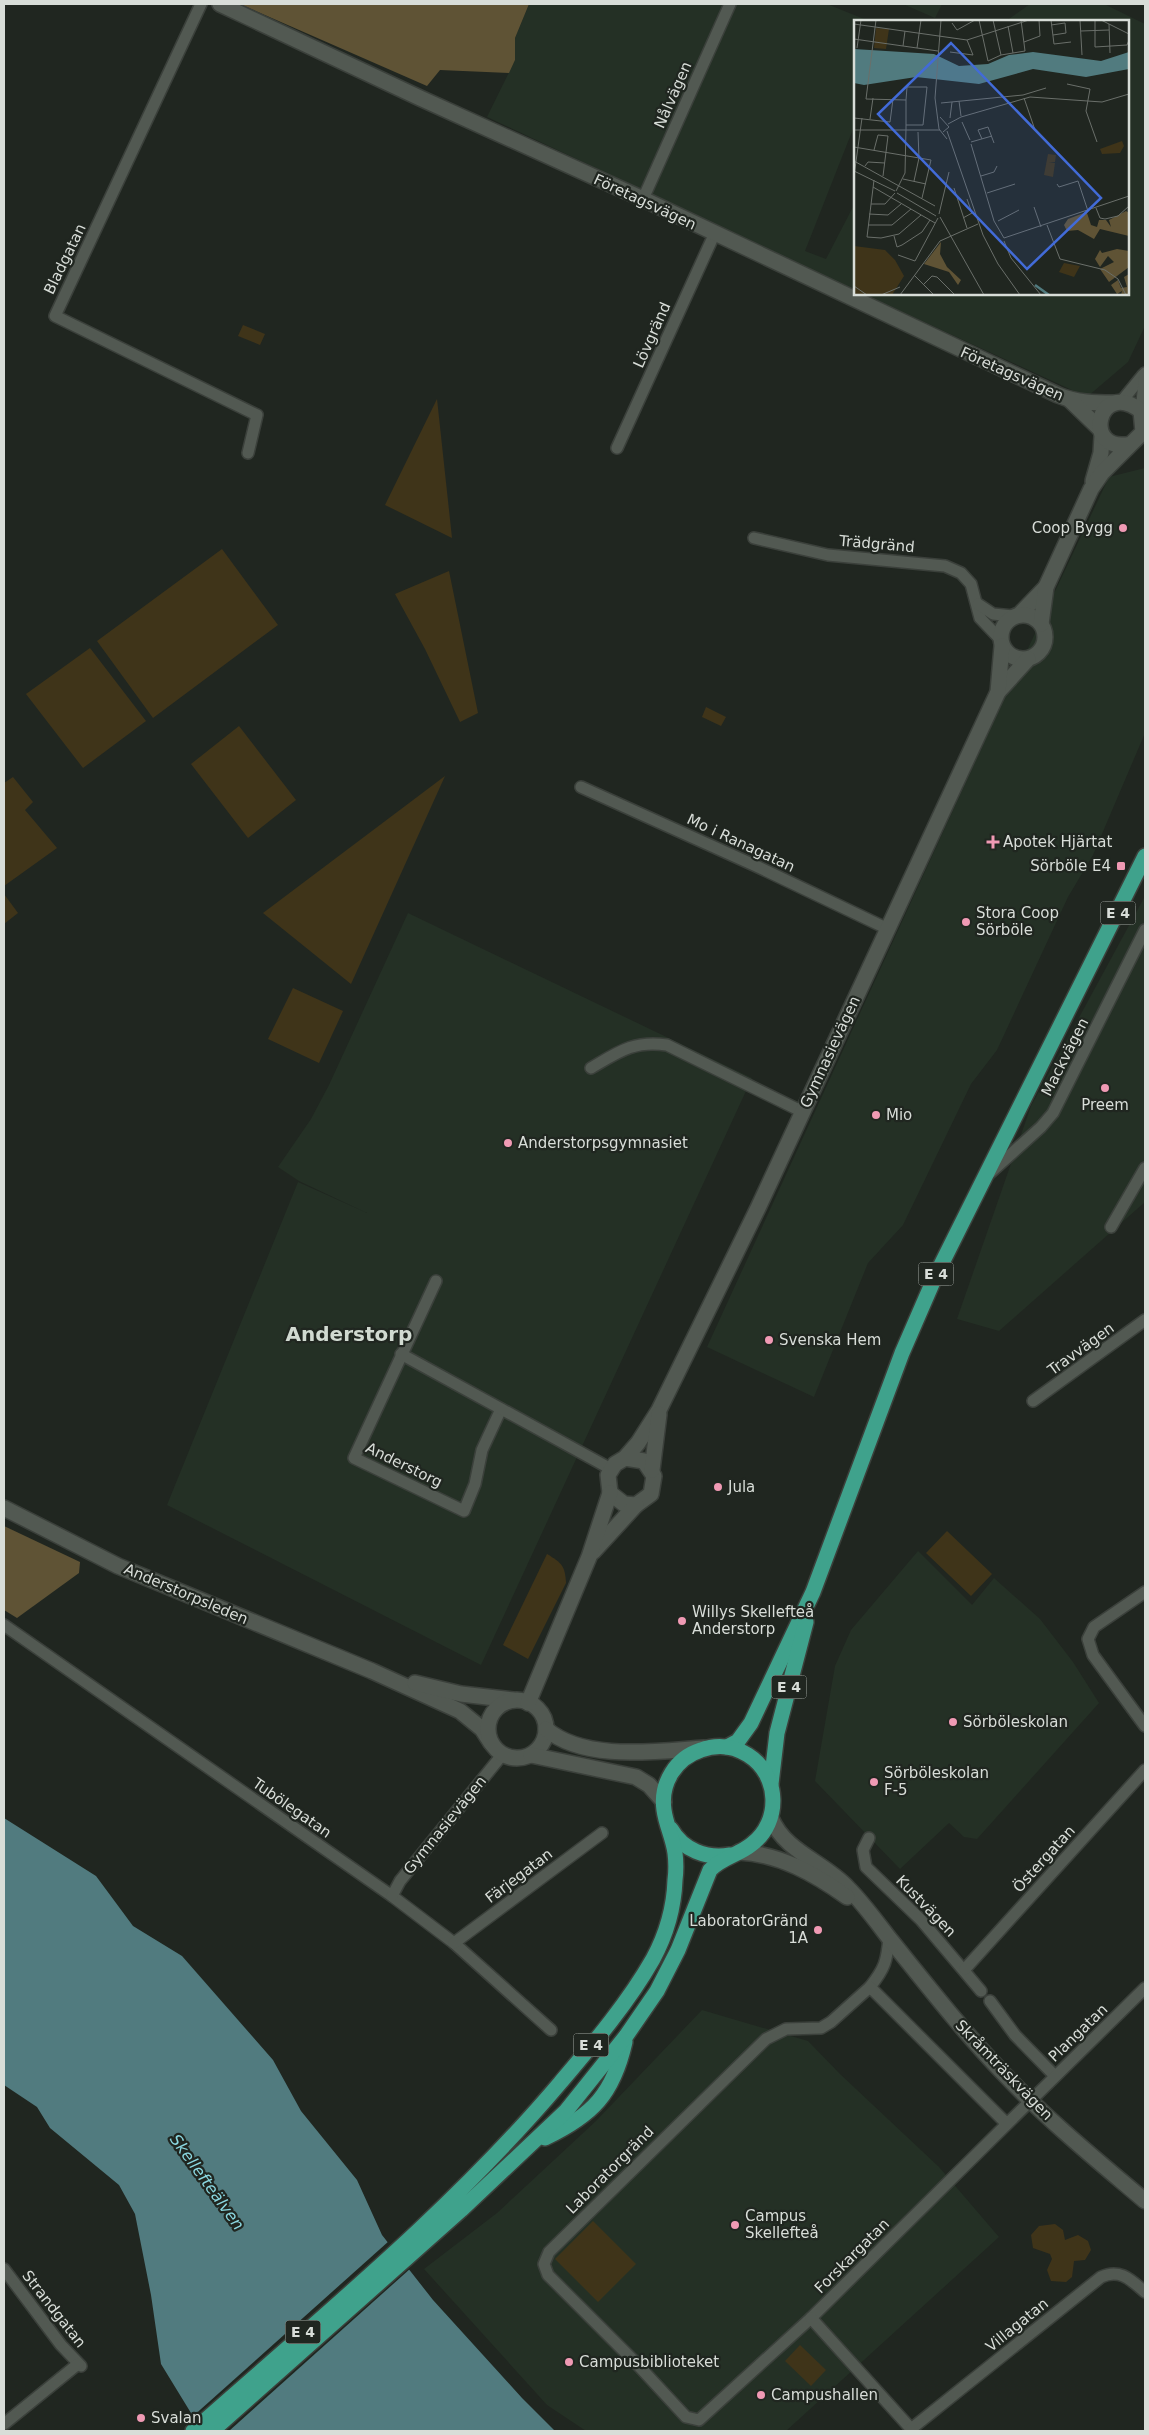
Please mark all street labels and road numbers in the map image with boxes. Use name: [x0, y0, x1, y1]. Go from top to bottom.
street label: Nålvägen: [650, 59, 696, 131]
street label: Företagsvägen: [591, 170, 699, 234]
street label: Bladgatan: [40, 221, 90, 297]
street label: Lövgränd: [630, 299, 674, 371]
street label: Företagsvägen: [958, 343, 1066, 405]
street label: Trädgränd: [837, 532, 916, 556]
street label: Mo i Ranagatan: [684, 810, 798, 876]
road number: E 4: [1100, 901, 1136, 924]
street label: Gymnasievägen: [796, 993, 864, 1111]
street label: Mackvägen: [1038, 1015, 1092, 1099]
road number: E 4: [918, 1262, 954, 1286]
street label: Travvägen: [1044, 1319, 1118, 1380]
street label: Anderstorg: [363, 1439, 445, 1491]
street label: Anderstorpsleden: [121, 1560, 251, 1628]
road number: E 4: [772, 1675, 806, 1698]
street label: Gymnasievägen: [400, 1772, 490, 1878]
street label: Tubölegatan: [248, 1774, 335, 1842]
street label: Östergatan: [1008, 1821, 1079, 1896]
street label: Färjegatan: [482, 1845, 556, 1907]
street label: Kustvägen: [892, 1871, 960, 1941]
street label: Plangatan: [1045, 2000, 1111, 2066]
street label: Skråmträskvägen: [952, 2016, 1056, 2124]
road number: E 4: [574, 2034, 608, 2056]
street label: Laboratorgränd: [562, 2122, 658, 2218]
street label: Forskargatan: [811, 2215, 893, 2297]
street label: Strandgatan: [18, 2267, 90, 2351]
street label: Villagatan: [982, 2294, 1052, 2356]
road number: E 4: [286, 2320, 320, 2344]

